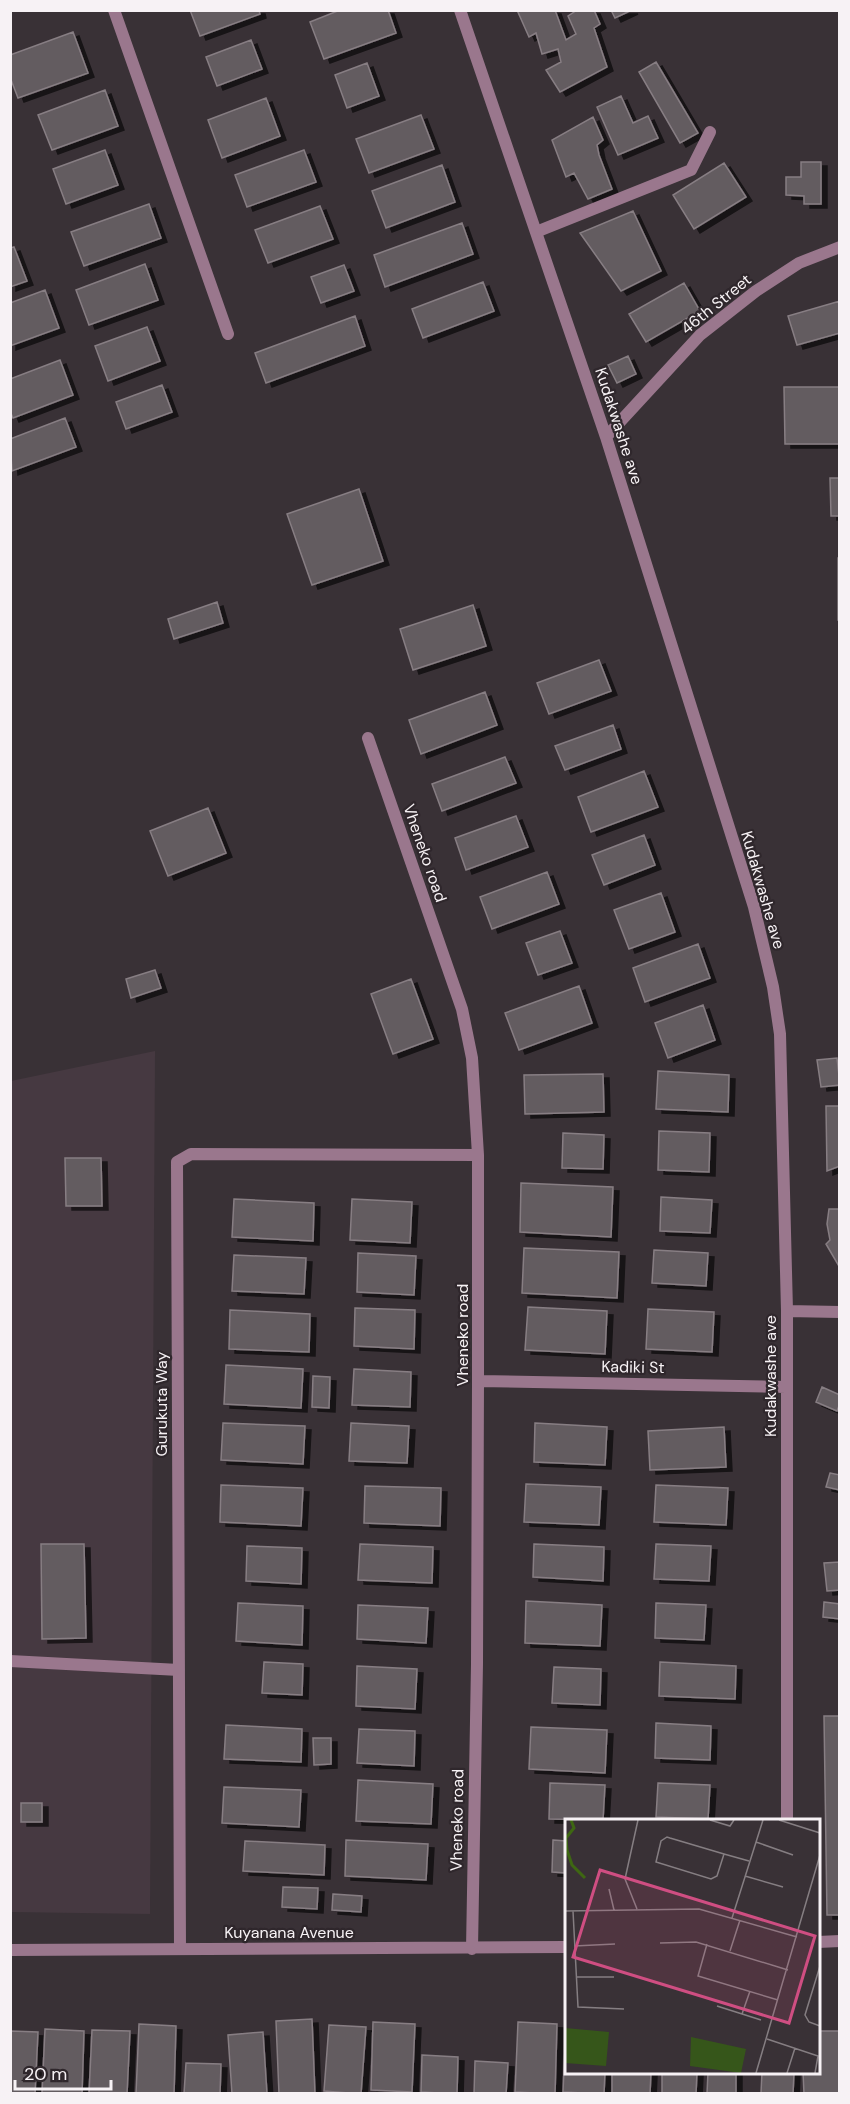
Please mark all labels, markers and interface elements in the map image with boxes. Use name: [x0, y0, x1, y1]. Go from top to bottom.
street label: 46th Street: [676, 269, 756, 339]
street label: Kudakwashe ave: [590, 365, 648, 487]
street label: Vheneko road: [398, 801, 452, 905]
street label: Kudakwashe ave: [736, 829, 790, 951]
street label: Vheneko road: [452, 1284, 473, 1386]
street label: Kudakwashe ave: [760, 1315, 781, 1437]
street label: Gurukuta Way: [151, 1351, 172, 1456]
street label: Kadiki St: [601, 1356, 665, 1378]
street label: Vheneko road: [446, 1769, 468, 1871]
inset map: [565, 1819, 820, 2074]
street label: Kuyanana Avenue: [224, 1922, 354, 1943]
scale bar: [15, 2053, 111, 2091]
text: 20 m: [24, 2062, 67, 2086]

